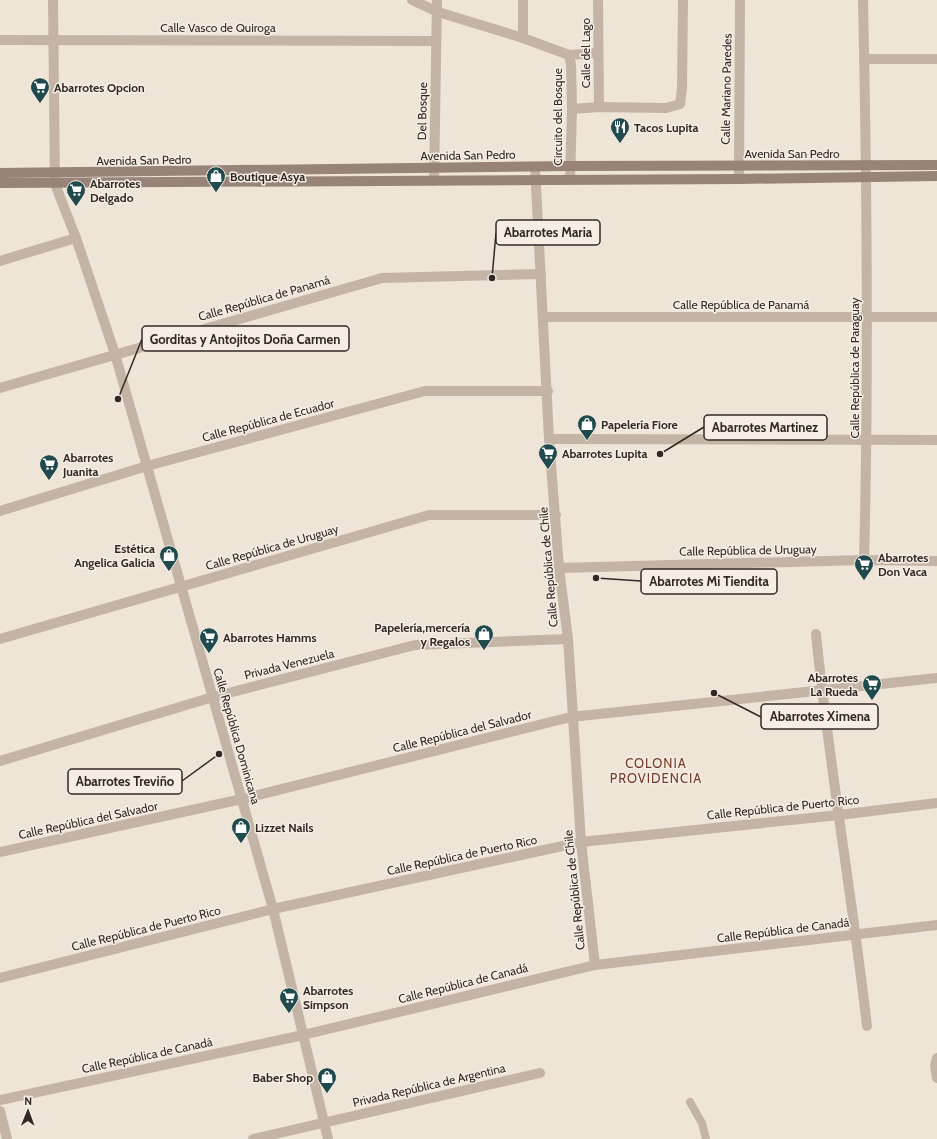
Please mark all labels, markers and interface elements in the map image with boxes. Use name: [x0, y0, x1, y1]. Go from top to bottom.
street label: Calle del Lago: [578, 17, 593, 88]
street label: Calle Vasco de Quiroga: [160, 20, 276, 35]
street label: Calle Mariano Paredes: [718, 33, 734, 145]
street label: Circuito del Bosque: [550, 68, 565, 166]
supermarket icon: Abarrotes Opcion: [29, 76, 51, 104]
place label: Abarrotes Opcion: [54, 80, 145, 95]
street label: Del Bosque: [414, 82, 430, 140]
restaurant icon: Tacos Lupita: [609, 116, 631, 144]
place label: Tacos Lupita: [634, 120, 698, 135]
street label: Avenida San Pedro: [744, 146, 840, 161]
street label: Avenida San Pedro: [420, 147, 516, 163]
street label: Avenida San Pedro: [96, 152, 192, 168]
shop icon: Boutique Asya: [205, 165, 227, 193]
place label: Boutique Asya: [230, 169, 305, 184]
place label: Abarrotes Delgado: [90, 176, 140, 205]
supermarket icon: Abarrotes Delgado: [65, 179, 87, 207]
callout: Abarrotes Maria: [496, 220, 600, 245]
text: Abarrotes Maria: [504, 224, 593, 240]
street label: Calle República de Panamá: [196, 272, 332, 324]
street label: Calle República de Panamá: [673, 297, 809, 312]
street label: Calle República de Paraguay: [847, 298, 862, 438]
callout: Gorditas y Antojitos Doña Carmen: [142, 326, 349, 351]
text: Gorditas y Antojitos Doña Carmen: [150, 331, 340, 347]
street label: Calle República de Ecuador: [200, 395, 336, 445]
shop icon: Papelería Fiore: [576, 413, 598, 441]
callout: Abarrotes Martinez: [704, 415, 827, 440]
place label: Papelería Fiore: [601, 417, 678, 432]
text: Abarrotes Martinez: [712, 419, 818, 435]
supermarket icon: Abarrotes Lupita: [537, 442, 559, 470]
place label: Abarrotes Lupita: [562, 446, 647, 461]
place label: Abarrotes Juanita: [62, 450, 113, 479]
supermarket icon: Abarrotes Juanita: [38, 453, 60, 481]
street label: Calle República de Chile: [535, 506, 561, 628]
street label: Calle República de Uruguay: [204, 521, 340, 573]
place label: Estética Angelica Galicia: [74, 541, 155, 570]
street label: Calle República de Uruguay: [679, 541, 817, 559]
shop icon: Estética Angelica Galicia: [158, 544, 180, 572]
place label: Abarrotes Don Vaca: [878, 550, 928, 579]
supermarket icon: Abarrotes Don Vaca: [853, 553, 875, 581]
callout: Abarrotes Mi Tiendita: [641, 569, 777, 594]
text: Abarrotes Mi Tiendita: [649, 573, 769, 589]
place label: Papelería,mercería y Regalos: [374, 620, 470, 649]
shop icon: Papelería,mercería y Regalos: [473, 623, 495, 651]
supermarket icon: Abarrotes Hamms: [198, 626, 220, 654]
place label: Abarrotes Hamms: [223, 630, 317, 645]
street label: Privada Venezuela: [243, 646, 336, 682]
street label: Calle República Dominicana: [210, 666, 264, 806]
place label: Abarrotes La Rueda: [808, 670, 858, 699]
supermarket icon: Abarrotes La Rueda: [861, 673, 883, 701]
callout: Abarrotes Ximena: [761, 704, 878, 729]
street label: Calle República del Salvador: [391, 706, 533, 755]
text: Abarrotes Ximena: [770, 708, 871, 724]
district label: COLONIA PROVIDENCIA: [610, 755, 702, 786]
callout: Abarrotes Treviño: [68, 769, 182, 794]
text: Abarrotes Treviño: [76, 773, 175, 789]
street label: Calle República de Puerto Rico: [706, 791, 860, 822]
street label: Calle República del Salvador: [17, 798, 159, 842]
shop icon: Lizzet Nails: [230, 816, 252, 844]
place label: Lizzet Nails: [255, 820, 314, 835]
street label: Calle República de Chile: [560, 829, 588, 951]
street label: Calle República de Puerto Rico: [386, 832, 539, 878]
street label: Calle República de Puerto Rico: [70, 902, 222, 954]
street label: Calle República de Canadá: [716, 914, 850, 946]
street label: Calle República de Canadá: [397, 960, 530, 1006]
place label: Abarrotes Simpson: [303, 983, 353, 1012]
supermarket icon: Abarrotes Simpson: [278, 986, 300, 1014]
street label: Calle República de Canadá: [80, 1034, 214, 1076]
street label: Privada República de Argentina: [351, 1060, 507, 1110]
shop icon: Baber Shop: [316, 1066, 338, 1094]
place label: Baber Shop: [253, 1070, 313, 1085]
north arrow: [8, 1091, 48, 1131]
text: N: [24, 1094, 32, 1108]

